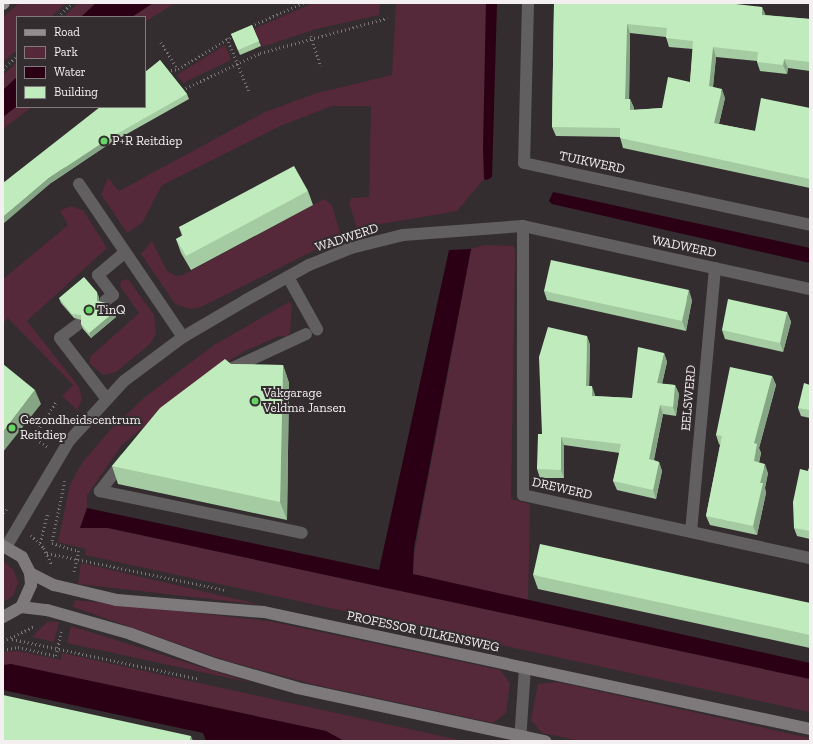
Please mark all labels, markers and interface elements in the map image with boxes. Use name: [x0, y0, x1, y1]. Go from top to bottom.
legend: [16, 16, 146, 108]
text: Road: [54, 25, 80, 39]
text: Park: [54, 45, 78, 59]
text: Water: [54, 65, 86, 79]
text: Building: [54, 85, 98, 99]
place label: P+R Reitdiep: [112, 133, 182, 149]
marker: P+R Reitdiep: [99, 136, 109, 146]
street label: TUIKWERD: [558, 148, 626, 178]
street label: WADWERD: [313, 220, 381, 256]
street label: WADWERD: [650, 233, 718, 261]
place label: TinQ: [97, 302, 126, 318]
marker: TinQ: [84, 305, 94, 315]
street label: EELSWERD: [678, 364, 700, 432]
place label: Vakgarage Veldma Jansen: [263, 386, 346, 417]
marker: Vakgarage Veldma Jansen: [250, 396, 260, 406]
place label: Gezondheidscentrum Reitdiep: [20, 413, 141, 444]
marker: Gezondheidscentrum Reitdiep: [7, 423, 17, 433]
street label: DREWERD: [530, 474, 594, 504]
street label: PROFESSOR UILKENSWEG: [345, 608, 501, 656]

